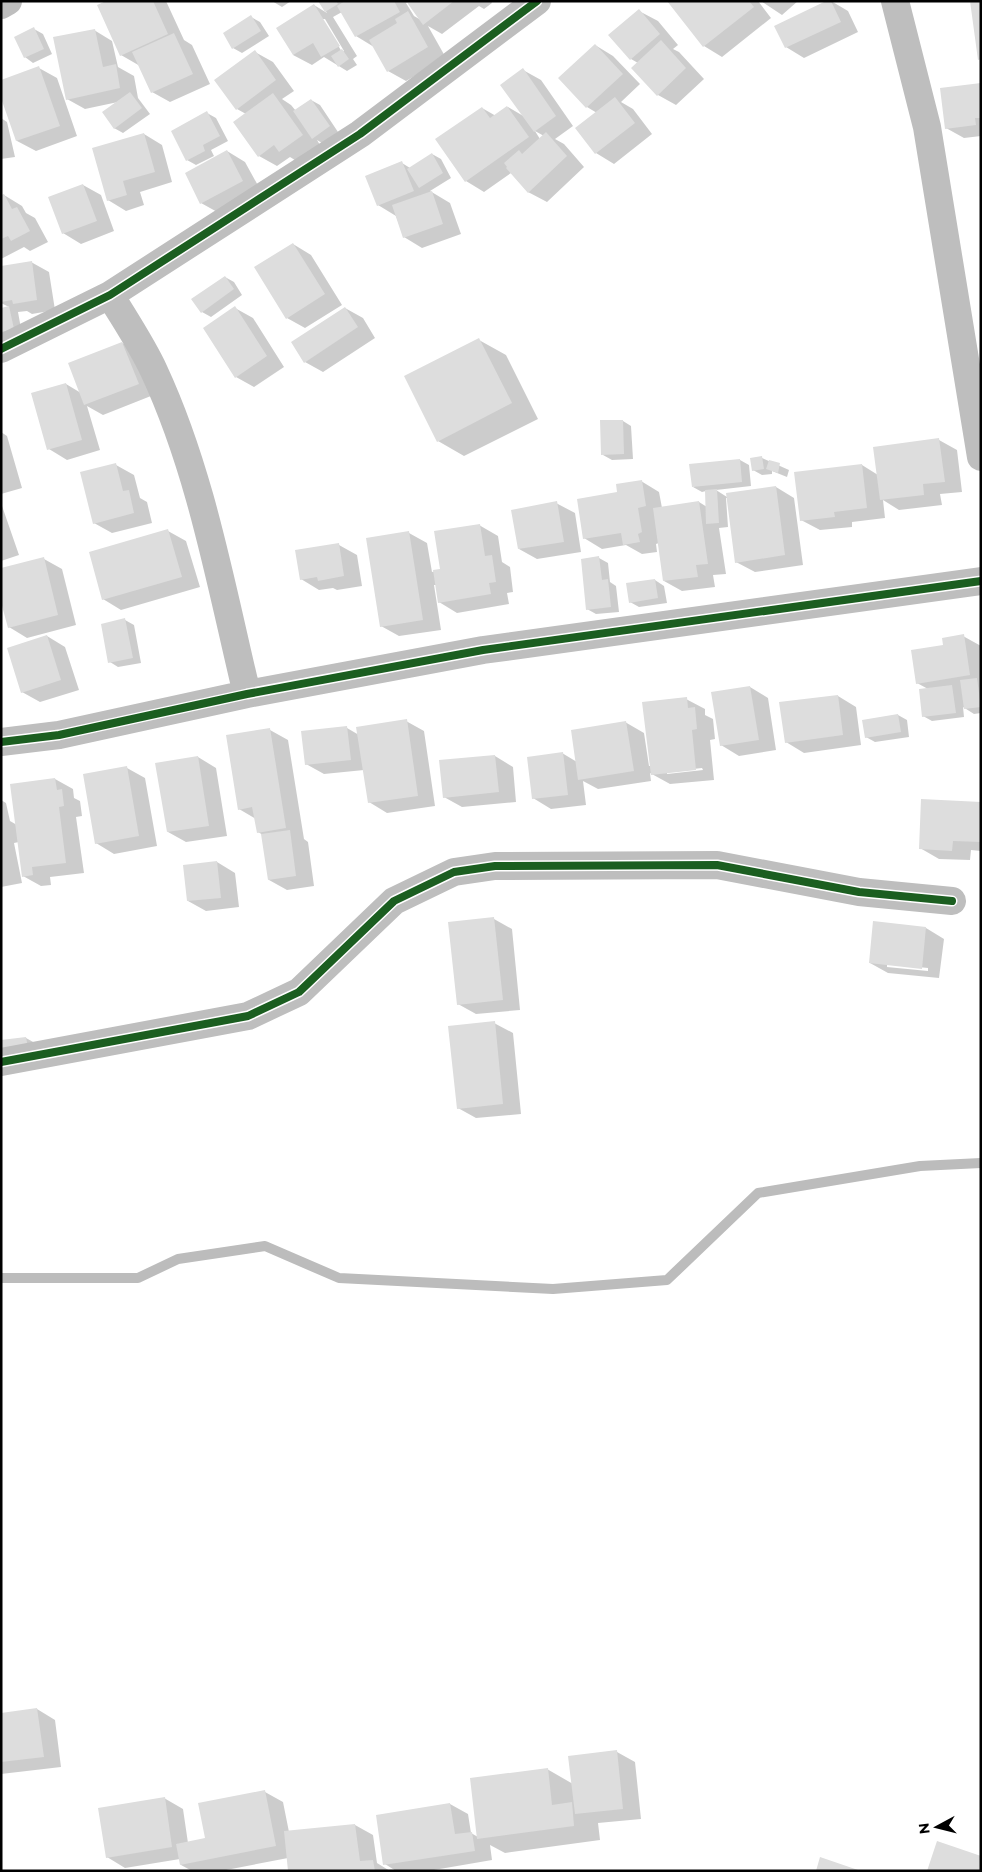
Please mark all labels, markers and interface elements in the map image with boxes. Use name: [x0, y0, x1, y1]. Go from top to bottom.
north arrow: [912, 1802, 962, 1852]
text: N: [914, 1822, 934, 1835]

